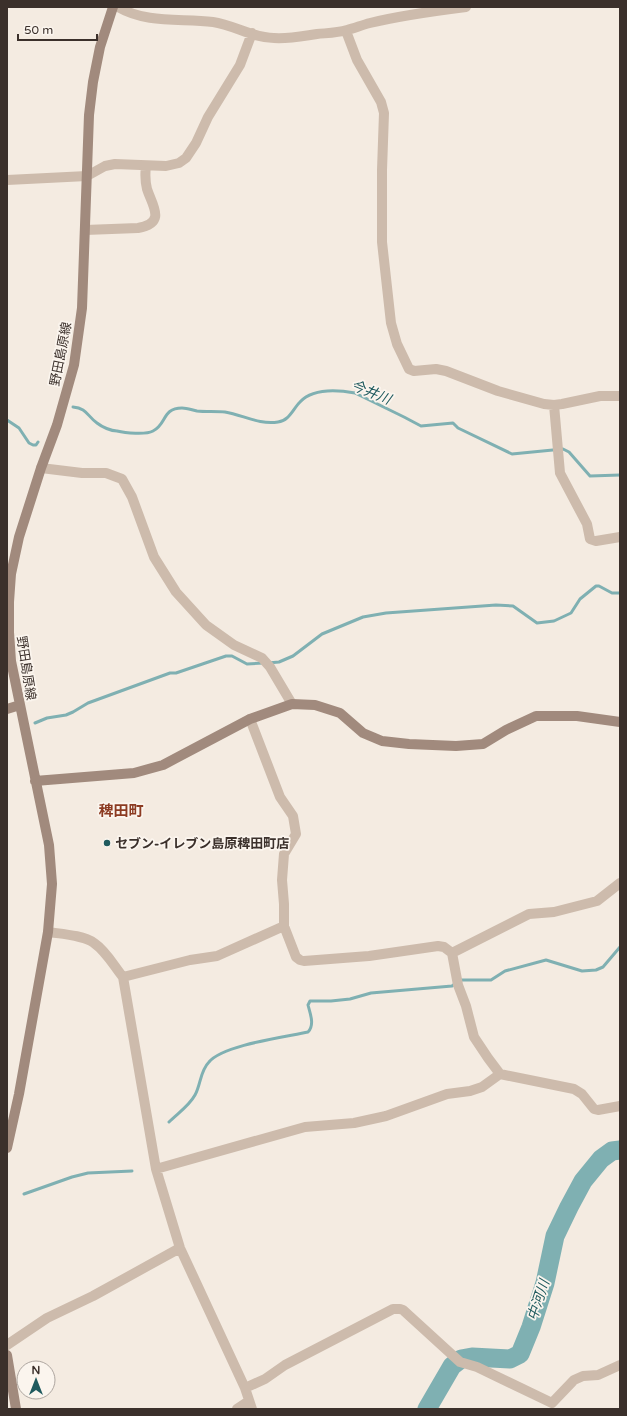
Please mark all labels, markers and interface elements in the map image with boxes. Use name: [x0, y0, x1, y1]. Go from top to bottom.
scale bar: [18, 16, 97, 42]
text: 50 m: [24, 23, 53, 37]
street label: 野田島原線: [47, 321, 75, 388]
water label: 今井川: [348, 377, 395, 409]
street label: 野田島原線: [13, 635, 39, 702]
district label: 稗田町: [98, 802, 144, 820]
place label: セブン-イレブン島原稗田町店: [115, 836, 289, 852]
marker: セブン-イレブン島原稗田町店: [102, 838, 112, 848]
water label: 中河川: [524, 1276, 554, 1323]
north arrow: [16, 1360, 56, 1400]
text: N: [32, 1364, 40, 1377]

